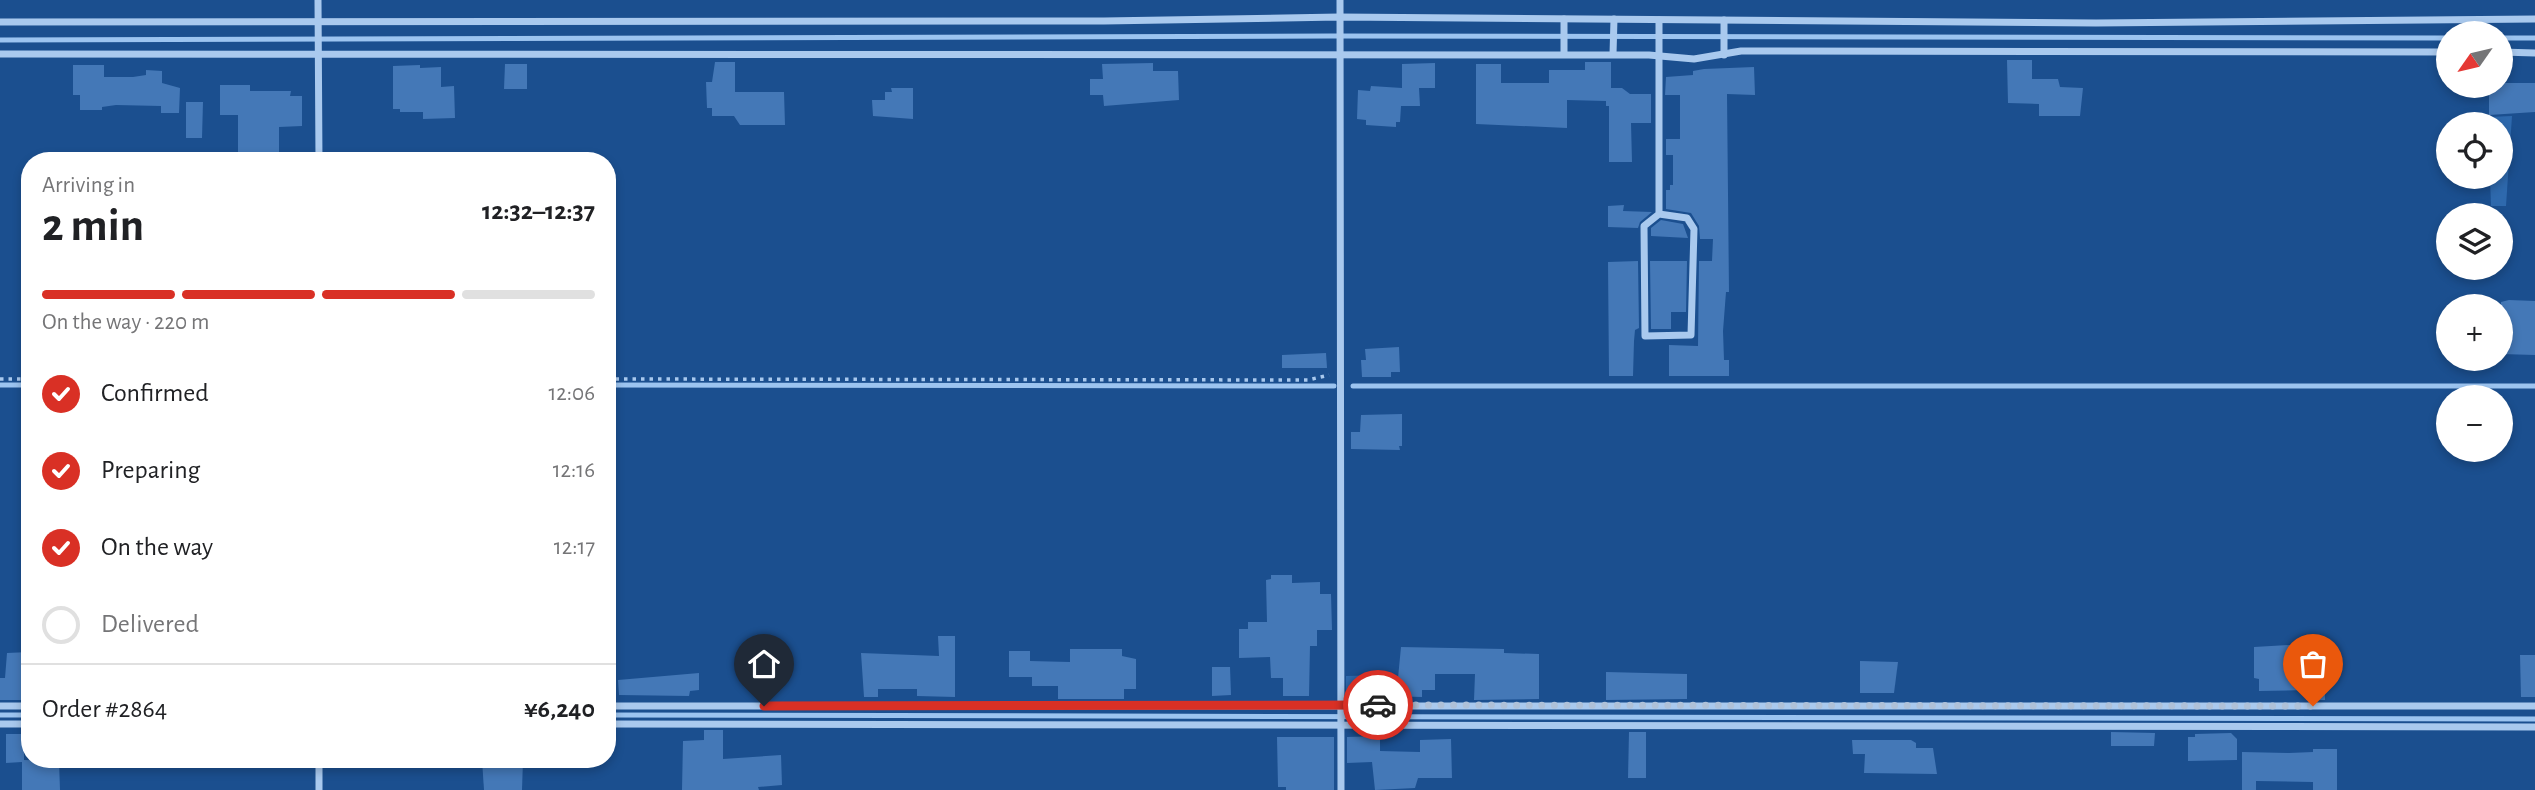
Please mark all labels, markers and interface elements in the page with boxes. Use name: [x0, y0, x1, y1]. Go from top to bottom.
north arrow: [2436, 21, 2513, 98]
map controls: [2436, 21, 2513, 462]
button: locate: [2436, 112, 2513, 189]
text: Arriving in: [42, 174, 135, 197]
text: 12:32–12:37: [482, 198, 595, 224]
text: 2 min: [42, 203, 144, 249]
button: layers: [2436, 203, 2513, 280]
button: +: [2436, 294, 2513, 371]
text: On the way · 220 m: [42, 311, 209, 334]
icon: check: [42, 375, 80, 413]
text: Confirmed: [101, 380, 209, 406]
text: 12:06: [548, 382, 595, 405]
button: −: [2436, 385, 2513, 462]
icon: check: [42, 452, 80, 490]
text: Preparing: [101, 457, 200, 483]
text: 12:16: [553, 459, 595, 482]
icon: check: [42, 529, 80, 567]
text: On the way: [101, 534, 213, 560]
text: 12:17: [554, 536, 595, 559]
text: Delivered: [101, 611, 199, 637]
pin: [734, 634, 794, 706]
pin: [2283, 634, 2343, 706]
icon: home: [745, 645, 783, 683]
icon: bag: [2294, 645, 2332, 683]
courier: [1343, 670, 1413, 740]
icon: car: [1359, 686, 1397, 724]
text: Order #2864: [42, 696, 167, 722]
text: ¥6,240: [524, 696, 595, 722]

